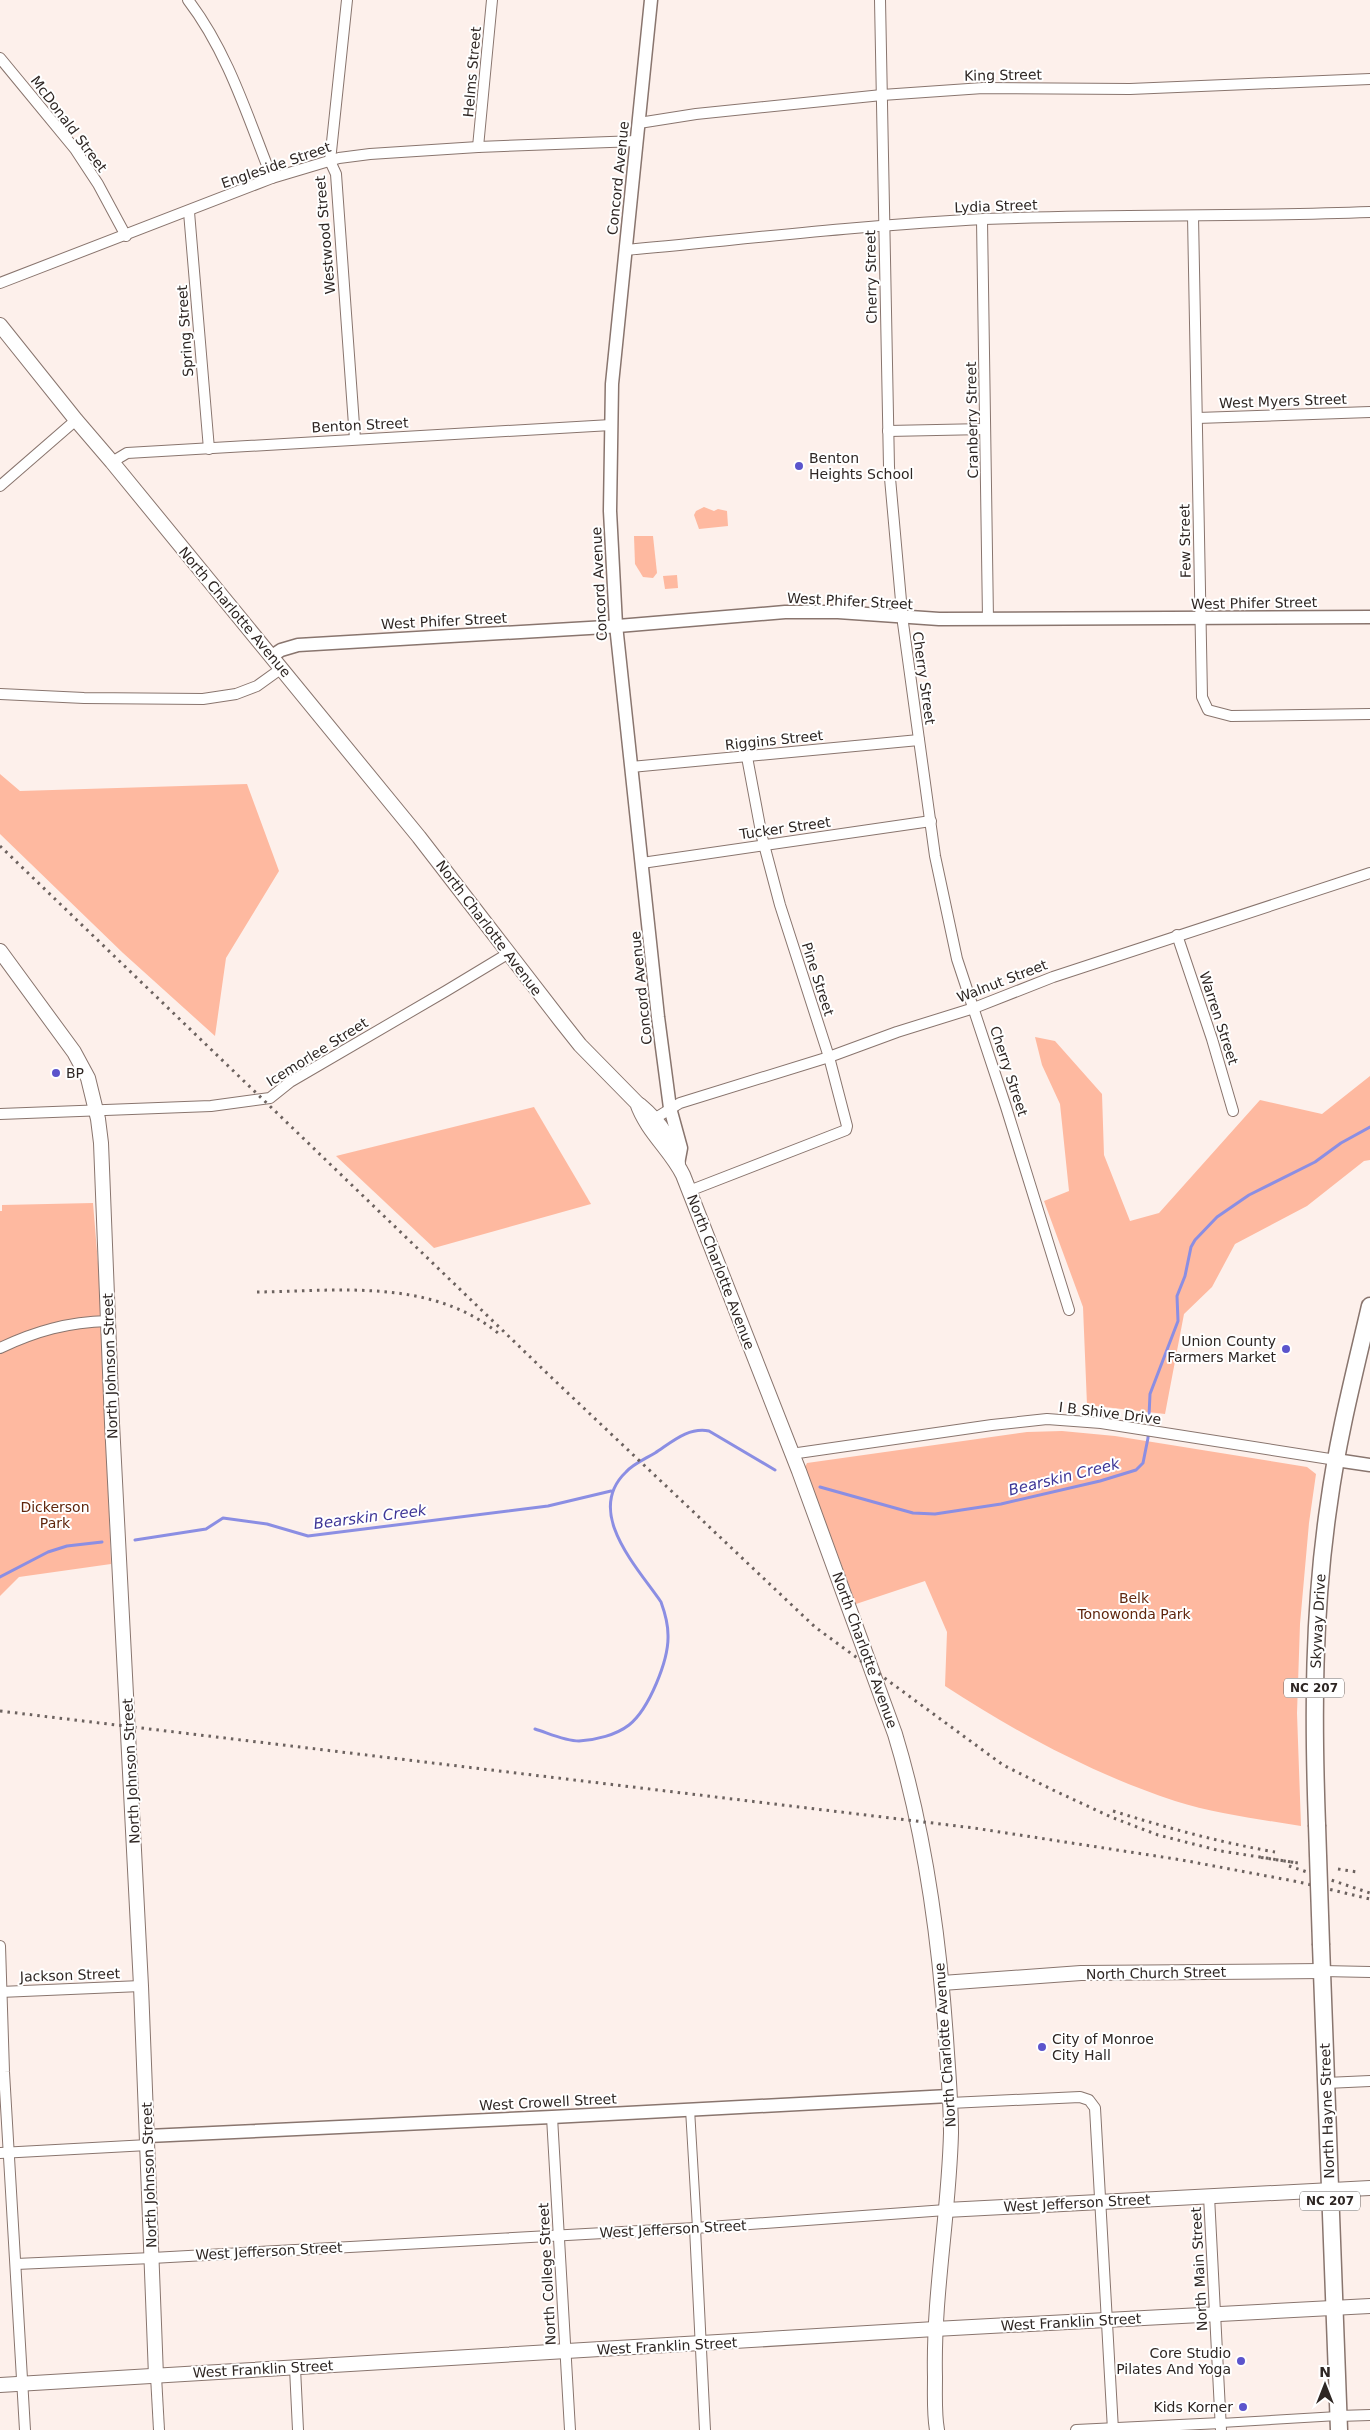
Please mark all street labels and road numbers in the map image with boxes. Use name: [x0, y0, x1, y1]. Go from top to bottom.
street label: Helms Street: [460, 25, 484, 118]
street label: King Street: [964, 66, 1043, 84]
street label: McDonald Street: [28, 73, 111, 176]
street label: Concord Avenue: [604, 120, 632, 236]
street label: Engleside Street: [219, 139, 333, 191]
street label: Westwood Street: [312, 175, 338, 295]
street label: Lydia Street: [954, 197, 1038, 215]
street label: Cherry Street: [862, 229, 880, 324]
street label: Spring Street: [174, 284, 196, 378]
street label: Cranberry Street: [963, 361, 981, 479]
street label: West Myers Street: [1219, 391, 1348, 411]
street label: Benton Street: [311, 414, 409, 436]
street label: Few Street: [1176, 503, 1194, 578]
street label: Concord Avenue: [588, 526, 610, 642]
street label: North Charlotte Avenue: [176, 544, 294, 680]
street label: West Phifer Street: [786, 590, 914, 612]
street label: West Phifer Street: [1191, 594, 1318, 612]
street label: West Phifer Street: [380, 610, 508, 632]
street label: Cherry Street: [910, 630, 939, 726]
street label: Riggins Street: [724, 727, 824, 753]
street label: Tucker Street: [737, 814, 832, 842]
street label: North Charlotte Avenue: [433, 857, 545, 999]
street label: Concord Avenue: [627, 930, 655, 1046]
street label: Pine Street: [799, 940, 838, 1018]
street label: Walnut Street: [954, 956, 1050, 1006]
street label: Warren Street: [1196, 969, 1242, 1067]
street label: Icemorlee Street: [263, 1014, 371, 1090]
street label: Cherry Street: [987, 1024, 1031, 1119]
street label: North Charlotte Avenue: [684, 1192, 758, 1352]
street label: North Johnson Street: [99, 1292, 121, 1439]
street label: I B Shive Drive: [1058, 1399, 1162, 1427]
street label: North Charlotte Avenue: [829, 1570, 901, 1730]
street label: Skyway Drive: [1308, 1573, 1328, 1669]
road number: NC 207: [1284, 1679, 1344, 1698]
street label: North Johnson Street: [119, 1697, 143, 1844]
street label: North Charlotte Avenue: [931, 1962, 959, 2128]
street label: North Church Street: [1086, 1964, 1227, 1982]
street label: Jackson Street: [19, 1965, 121, 1985]
street label: North Hayne Street: [1317, 2043, 1337, 2179]
street label: West Crowell Street: [479, 2090, 618, 2114]
street label: North Johnson Street: [138, 2101, 160, 2248]
street label: West Jefferson Street: [1003, 2191, 1151, 2215]
road number: NC 207: [1300, 2192, 1360, 2210]
street label: North College Street: [535, 2202, 559, 2346]
street label: North Main Street: [1188, 2206, 1210, 2331]
street label: West Jefferson Street: [599, 2217, 747, 2241]
street label: West Jefferson Street: [195, 2239, 343, 2263]
street label: West Franklin Street: [1000, 2310, 1142, 2334]
street label: West Franklin Street: [596, 2334, 738, 2358]
street label: West Franklin Street: [192, 2357, 334, 2381]

